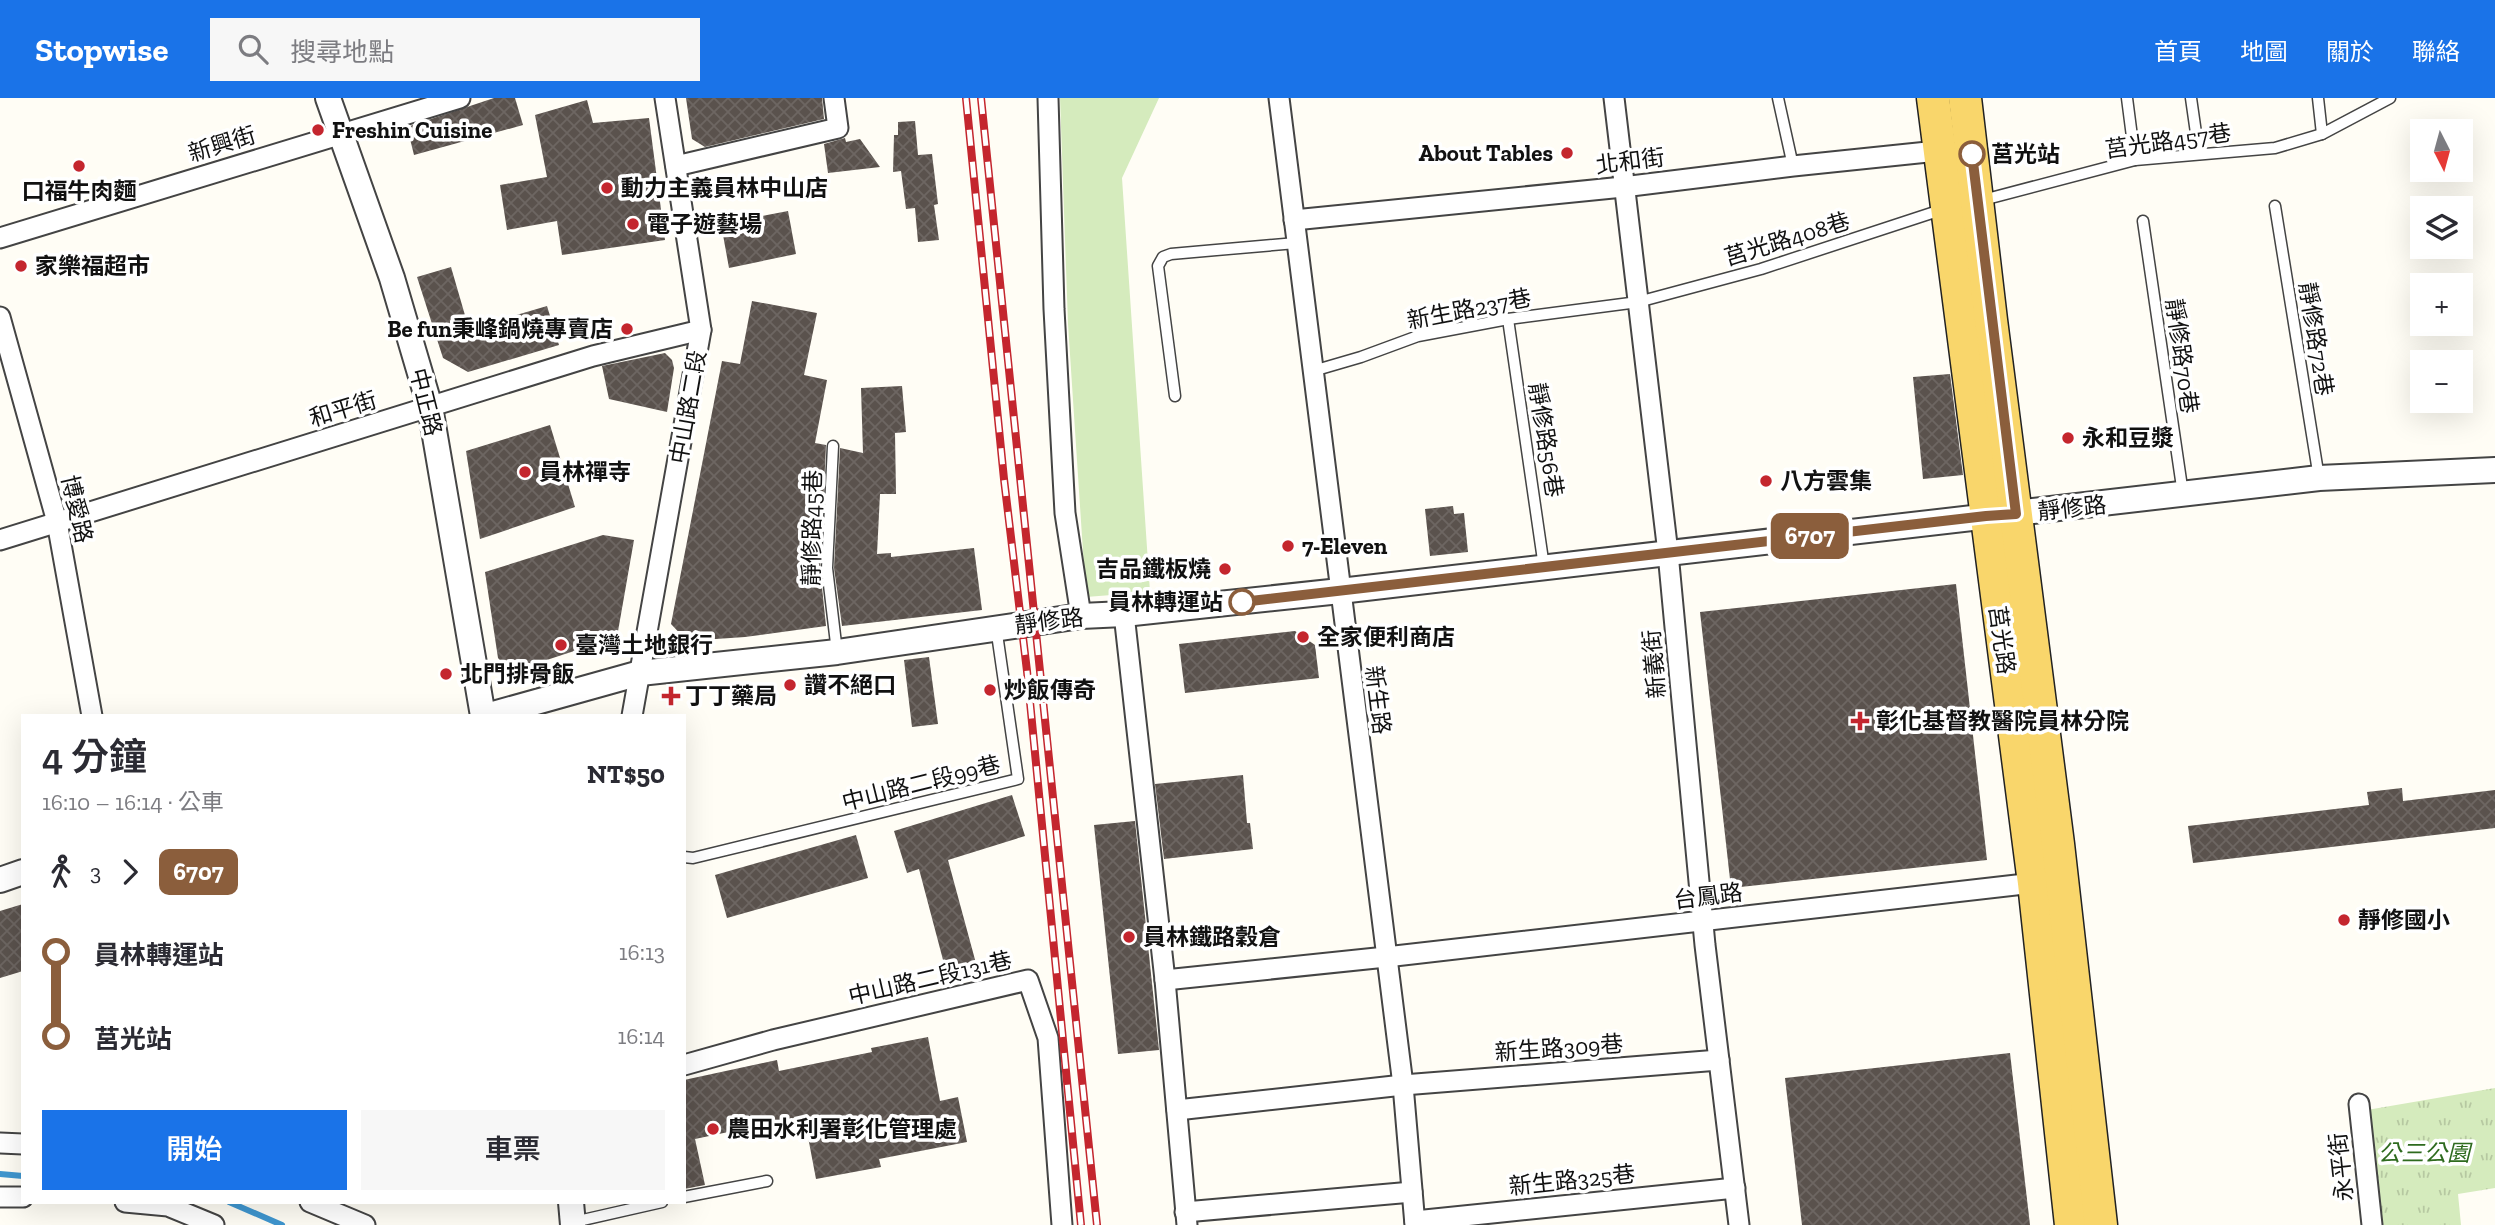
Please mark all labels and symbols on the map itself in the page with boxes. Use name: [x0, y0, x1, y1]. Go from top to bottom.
place label: Freshin Cuisine: [332, 116, 492, 144]
street label: 莒光路457巷: [2103, 118, 2233, 164]
north arrow: [2410, 119, 2473, 182]
street label: 新興街: [185, 121, 259, 167]
marker: Freshin Cuisine: [310, 122, 326, 138]
place label: About Tables: [1418, 139, 1553, 167]
place label: 莒光站: [1991, 140, 2060, 168]
marker: 莒光站: [1959, 141, 1985, 167]
street label: 北和街: [1594, 143, 1666, 179]
marker: About Tables: [1559, 145, 1575, 161]
marker: 口福牛肉麵: [71, 158, 87, 174]
place label: 動力主義員林中山店: [621, 174, 828, 202]
place label: 口福牛肉麵: [22, 177, 137, 205]
marker: 動力主義員林中山店: [599, 180, 615, 196]
street label: 莒光路408巷: [1721, 207, 1853, 271]
place label: 電子遊藝場: [647, 210, 762, 238]
marker: 電子遊藝場: [625, 216, 641, 232]
place label: 家樂福超市: [35, 252, 150, 280]
marker: 家樂福超市: [13, 258, 29, 274]
street label: 靜修路72巷: [2293, 280, 2339, 398]
street label: 新生路237巷: [1405, 283, 1533, 335]
street label: 靜修路70巷: [2160, 297, 2204, 415]
place label: Be fun秉峰鍋燒專賣店: [387, 315, 613, 343]
marker: Be fun秉峰鍋燒專賣店: [619, 321, 635, 337]
street label: 中山路二段: [664, 348, 712, 466]
street label: 中正路: [404, 365, 448, 439]
street label: 靜修路56巷: [1523, 381, 1569, 499]
street label: 和平街: [306, 386, 380, 432]
place label: 永和豆漿: [2082, 424, 2174, 452]
marker: 永和豆漿: [2060, 430, 2076, 446]
place label: 員林禪寺: [539, 458, 631, 486]
marker: 員林禪寺: [517, 464, 533, 480]
place label: 八方雲集: [1780, 467, 1872, 495]
street label: 靜修路45巷: [797, 470, 827, 586]
street label: 博愛路: [56, 472, 98, 546]
marker: 八方雲集: [1758, 473, 1774, 489]
street label: 靜修路: [2036, 490, 2108, 526]
line badge: 6707: [1761, 513, 1859, 559]
place label: 7-Eleven: [1302, 532, 1388, 560]
marker: 7-Eleven: [1280, 538, 1296, 554]
place label: 吉品鐵板燒: [1096, 555, 1211, 583]
marker: 吉品鐵板燒: [1217, 561, 1233, 577]
place label: 員林轉運站: [1108, 588, 1223, 616]
marker: 員林轉運站: [1229, 589, 1255, 615]
street label: 靜修路: [1013, 603, 1085, 639]
street label: 莒光路: [1983, 604, 2021, 676]
place label: 全家便利商店: [1317, 623, 1455, 651]
street label: 新義街: [1637, 628, 1671, 700]
marker: 全家便利商店: [1295, 629, 1311, 645]
place label: 臺灣土地銀行: [575, 631, 713, 659]
marker: 臺灣土地銀行: [553, 637, 569, 653]
place label: 北門排骨飯: [460, 660, 575, 688]
street label: 新生路: [1360, 664, 1396, 736]
marker: 北門排骨飯: [438, 666, 454, 682]
place label: 讚不絕口: [804, 671, 896, 699]
place label: 炒飯傳奇: [1004, 676, 1096, 704]
marker: 讚不絕口: [782, 677, 798, 693]
place label: 丁丁藥局: [685, 682, 777, 710]
marker: 炒飯傳奇: [982, 682, 998, 698]
marker: 丁丁藥局: [663, 688, 679, 704]
place label: 彰化基督教醫院員林分院: [1876, 707, 2129, 735]
marker: 彰化基督教醫院員林分院: [1850, 711, 1870, 731]
street label: 中山路二段99巷: [839, 750, 1003, 816]
street label: 台鳳路: [1672, 878, 1744, 914]
place label: 靜修國小: [2358, 906, 2450, 934]
marker: 靜修國小: [2336, 912, 2352, 928]
place label: 員林鐵路穀倉: [1143, 923, 1281, 951]
marker: 員林鐵路穀倉: [1121, 929, 1137, 945]
street label: 中山路二段131巷: [846, 946, 1014, 1010]
street label: 新生路309巷: [1494, 1030, 1624, 1066]
place label: 農田水利署彰化管理處: [727, 1115, 957, 1143]
marker: 農田水利署彰化管理處: [705, 1121, 721, 1137]
street label: 永平街: [2323, 1131, 2359, 1203]
park label: 公三公園: [2378, 1139, 2473, 1167]
street label: 新生路325巷: [1507, 1159, 1637, 1201]

